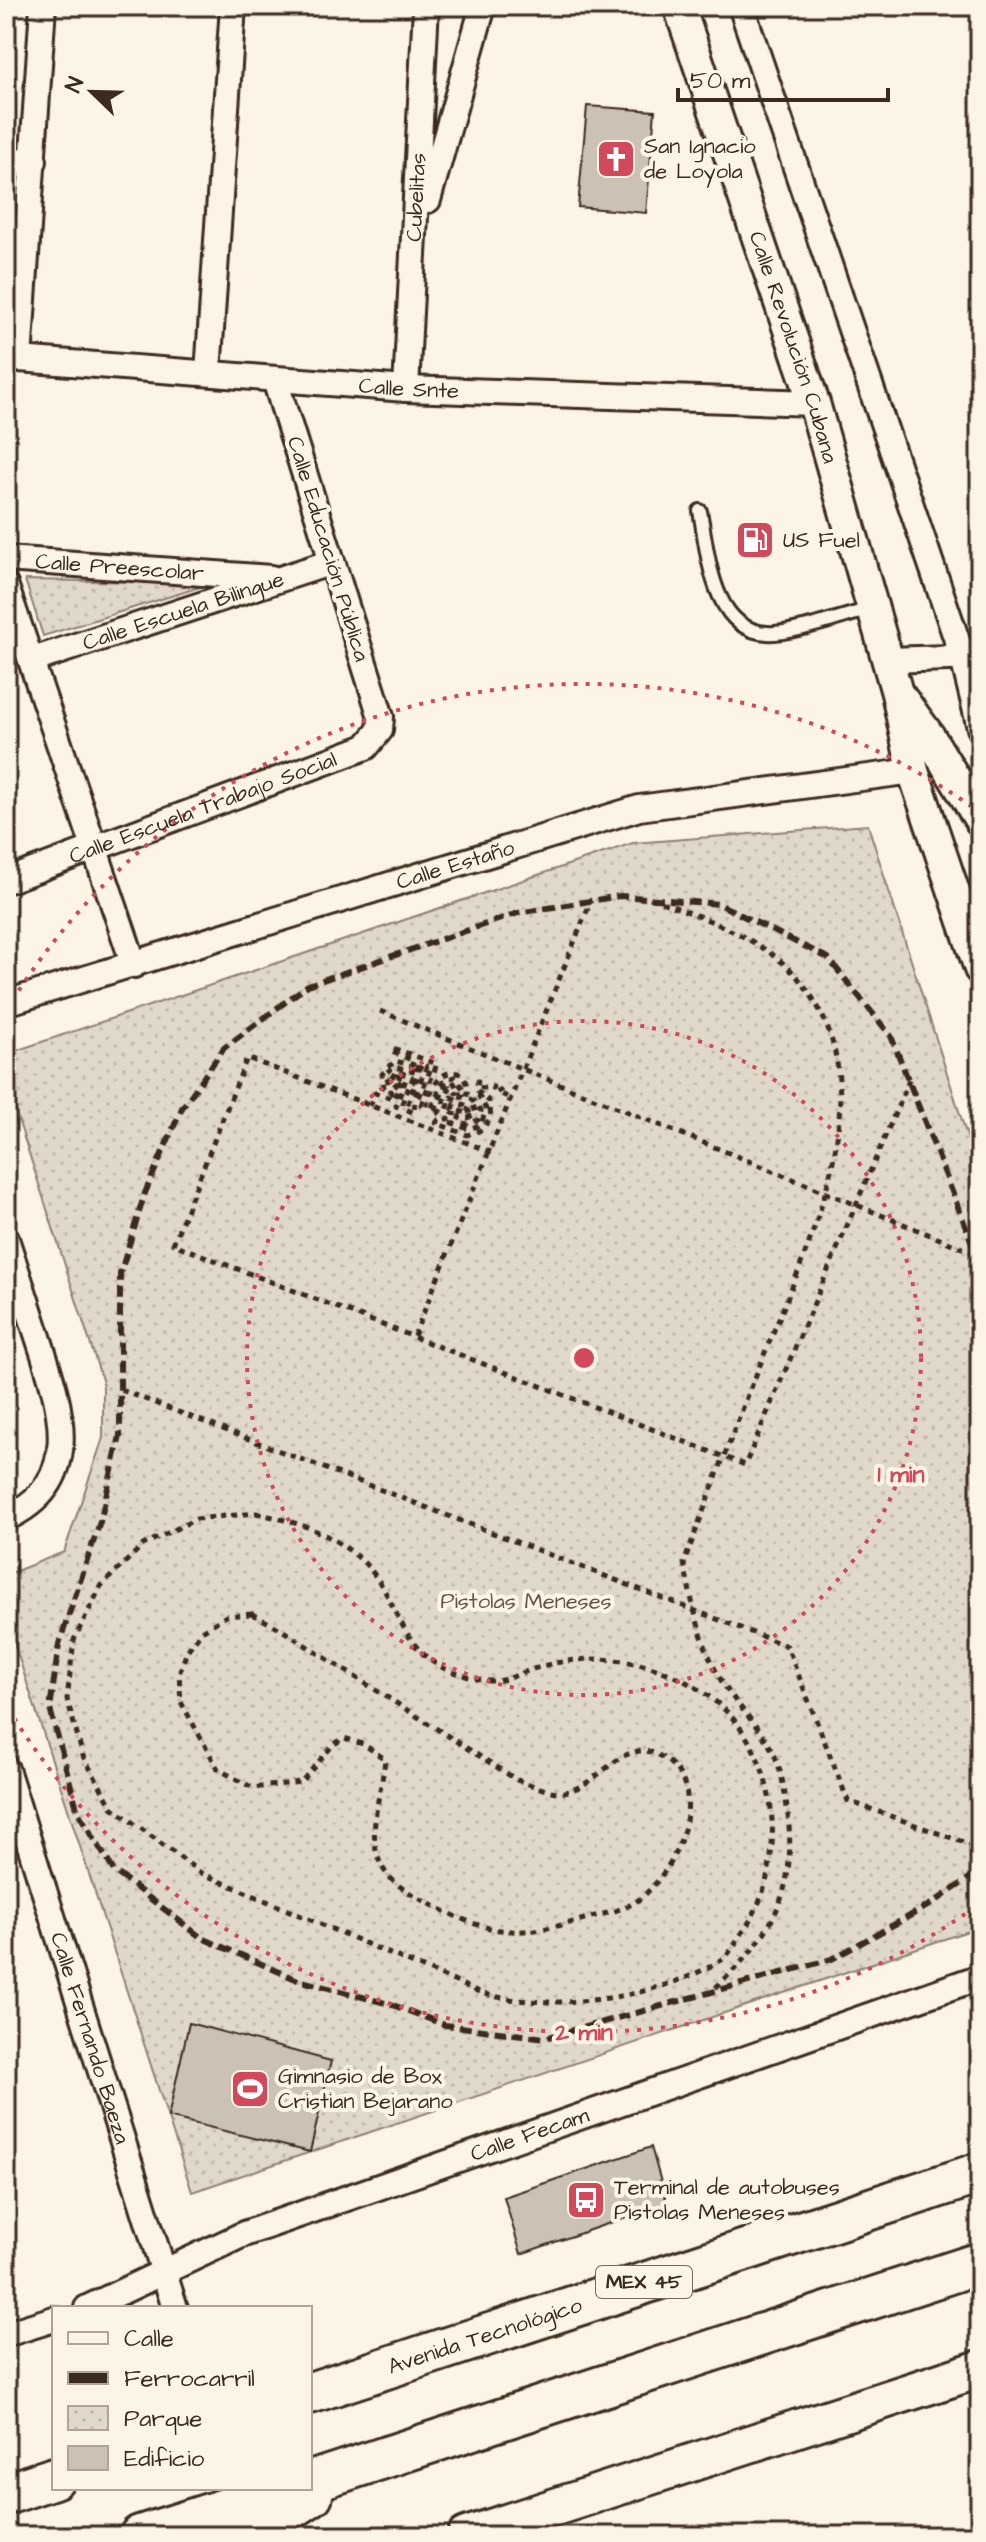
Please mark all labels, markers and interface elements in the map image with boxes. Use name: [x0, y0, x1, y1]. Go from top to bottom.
north arrow: [52, 52, 132, 132]
scale bar: [678, 52, 888, 102]
text: 50 m: [690, 64, 751, 98]
text: N: [58, 72, 92, 97]
place label: San Ignacio de Loyola: [644, 131, 756, 188]
church icon: San Ignacio de Loyola: [595, 138, 637, 180]
street label: Cubelitas: [398, 152, 434, 243]
street label: Calle Revolución Cubana: [741, 227, 846, 467]
street label: Calle Snte: [358, 370, 460, 406]
street label: Calle Educación Pública: [279, 433, 377, 665]
fuel station icon: US Fuel: [734, 519, 776, 561]
place label: US Fuel: [783, 525, 860, 556]
street label: Calle Preescolar: [35, 546, 205, 589]
street label: Calle Escuela Bilingue: [78, 563, 288, 658]
street label: Calle Escuela Trabajo Social: [65, 744, 341, 872]
street label: Calle Estaño: [392, 832, 519, 897]
centre of rings: [570, 1344, 598, 1372]
text: 1 min: [878, 1458, 925, 1492]
park label: Pistolas Meneses: [440, 1586, 612, 1617]
street label: Calle Fernando Baeza: [43, 1928, 138, 2148]
text: 2 min: [554, 2016, 613, 2050]
place label: Gimnasio de Box Cristian Bejarano: [278, 2061, 453, 2117]
sports icon: Gimnasio de Box Cristian Bejarano: [229, 2068, 271, 2110]
street label: Calle Fecam: [466, 2099, 593, 2169]
place label: Terminal de autobuses Pistolas Meneses: [614, 2172, 840, 2228]
bus stop icon: Terminal de autobuses Pistolas Meneses: [565, 2179, 607, 2221]
road number: MEX 45: [596, 2266, 692, 2298]
street label: Avenida Tecnológico: [384, 2289, 587, 2382]
legend: [52, 2306, 312, 2490]
text: Calle: [124, 2322, 174, 2356]
text: Ferrocarril: [124, 2362, 255, 2396]
text: Parque: [124, 2402, 202, 2436]
text: Edificio: [124, 2442, 205, 2476]

